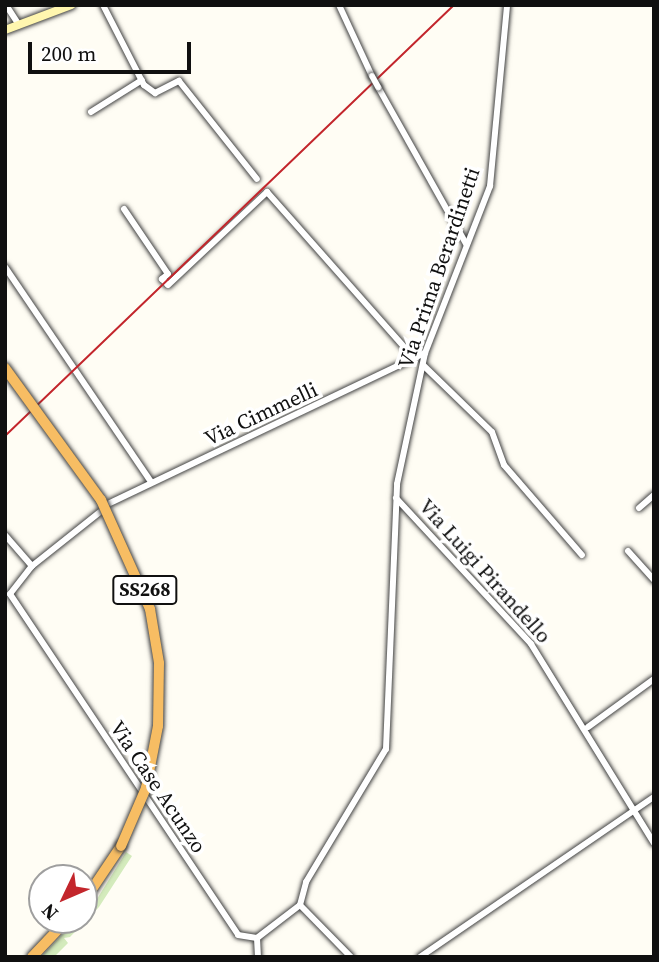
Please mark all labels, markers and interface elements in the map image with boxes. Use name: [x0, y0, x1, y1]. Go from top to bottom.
scale bar: [32, 28, 194, 72]
text: 200 m: [41, 39, 96, 68]
street label: Via Prima Berardinetti: [393, 164, 485, 372]
street label: Via Cimmelli: [200, 377, 322, 451]
street label: Via Luigi Pirandello: [414, 494, 556, 648]
road number: SS268: [112, 575, 178, 606]
street label: Via Case Acunzo: [105, 716, 211, 858]
north arrow: [28, 864, 98, 934]
text: N: [35, 898, 63, 926]

